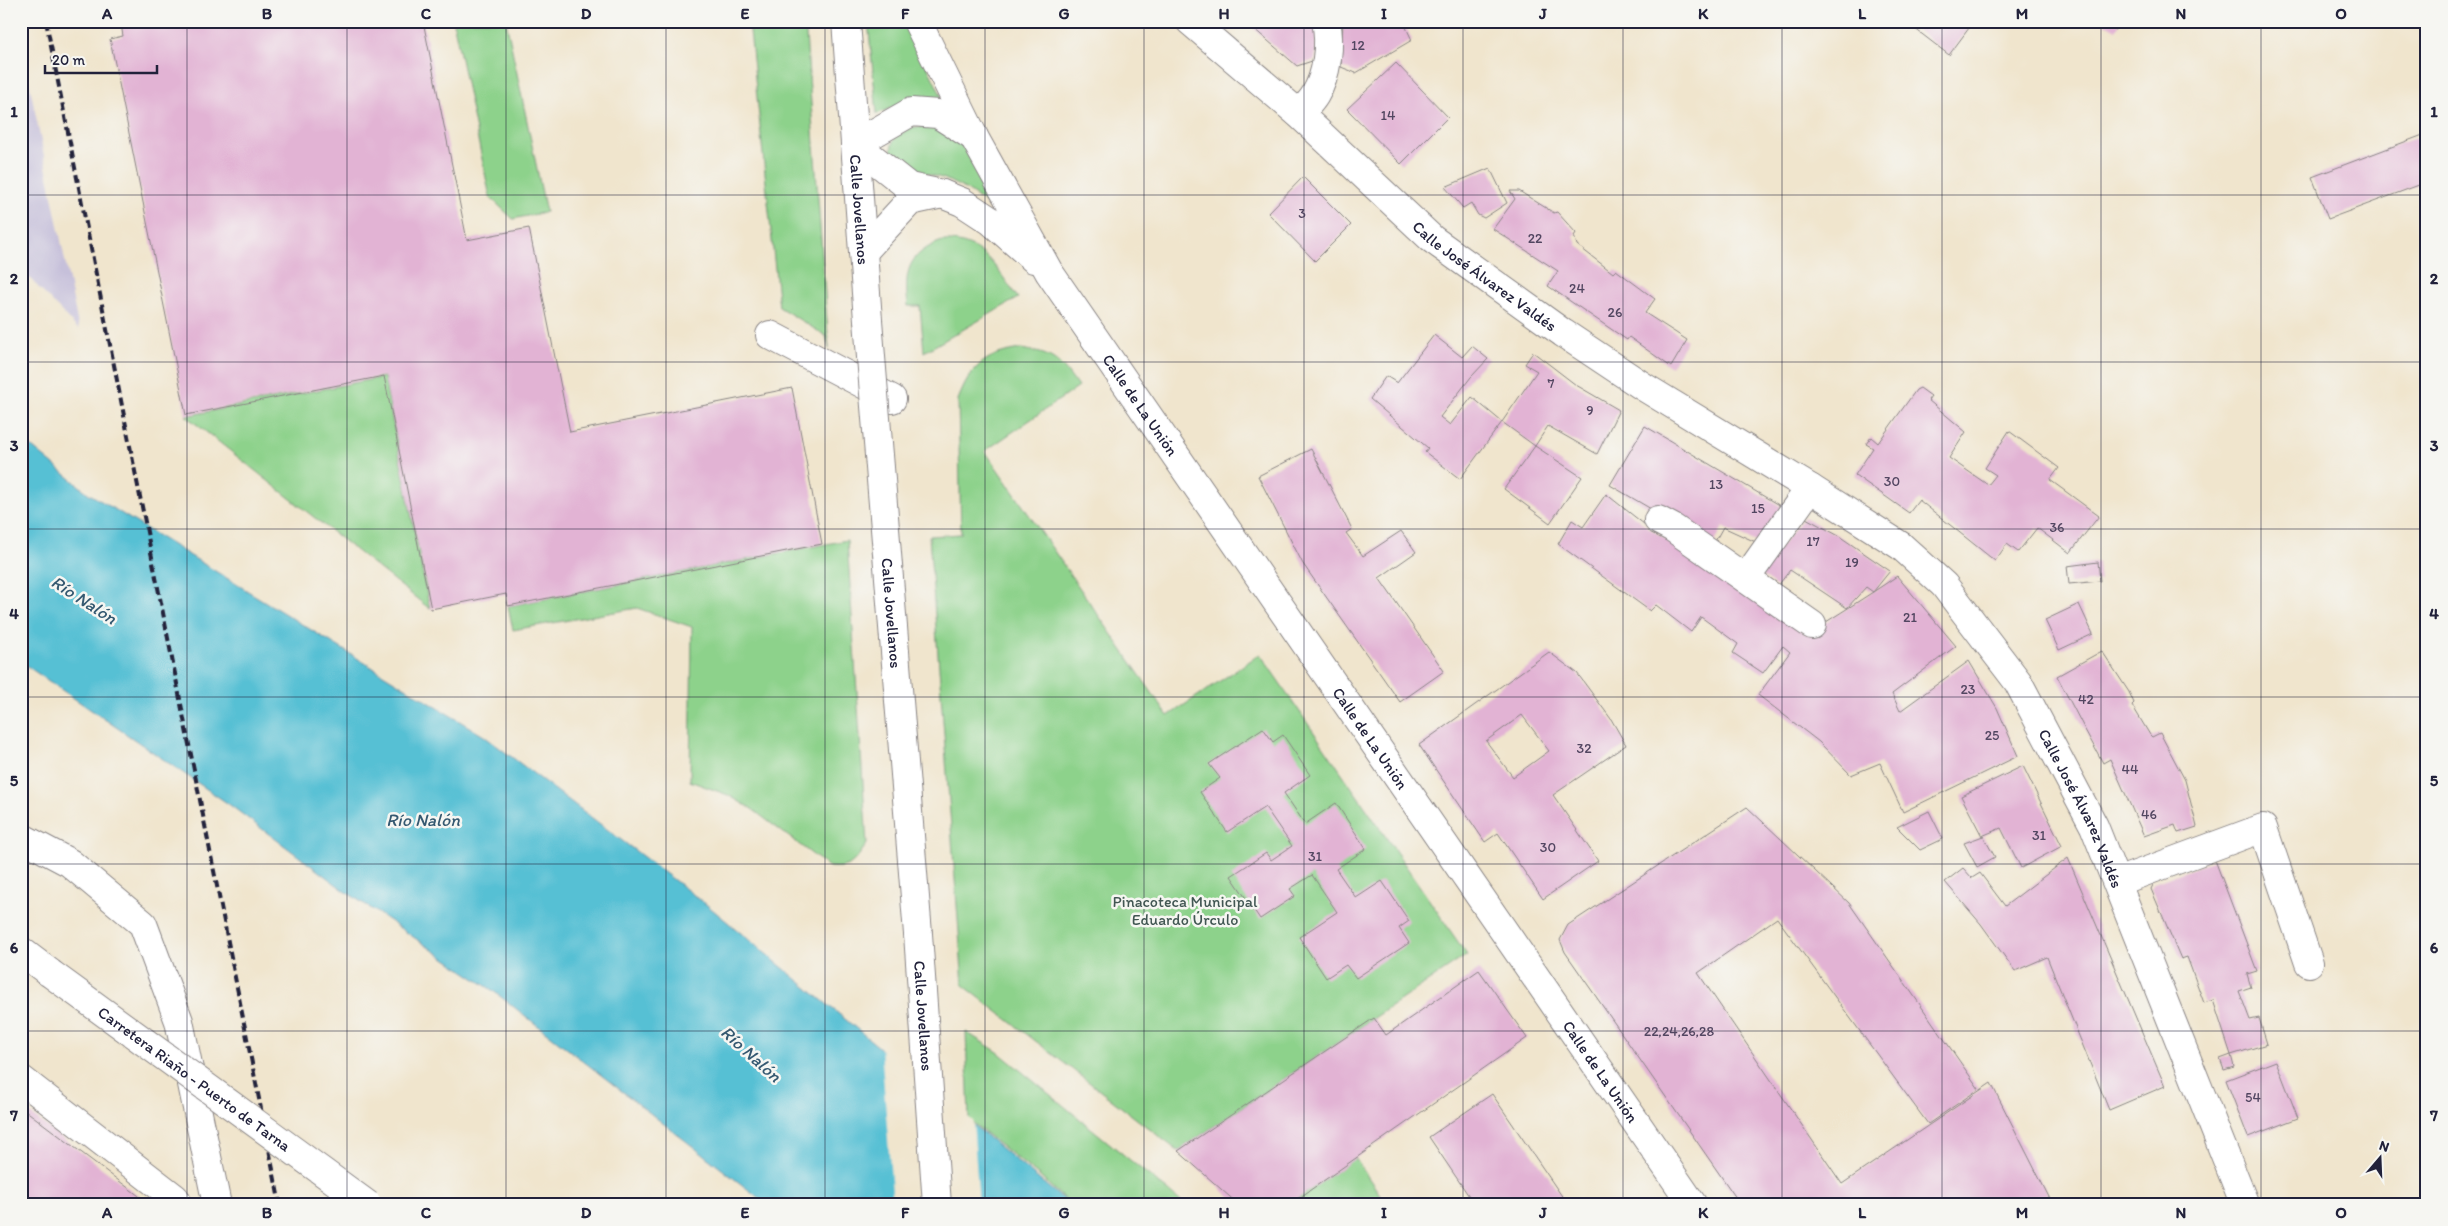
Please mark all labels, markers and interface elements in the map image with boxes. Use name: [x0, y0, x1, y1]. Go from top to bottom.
text: A: [101, 4, 113, 23]
text: B: [262, 4, 273, 23]
text: C: [421, 4, 432, 23]
text: D: [581, 4, 592, 23]
text: E: [741, 4, 750, 23]
text: F: [901, 4, 910, 23]
text: G: [1058, 4, 1070, 23]
text: H: [1218, 4, 1230, 23]
text: I: [1381, 4, 1387, 23]
text: J: [1538, 4, 1547, 23]
text: K: [1698, 4, 1709, 23]
text: L: [1858, 4, 1867, 23]
text: M: [2016, 4, 2028, 23]
text: N: [2176, 4, 2186, 23]
text: O: [2335, 4, 2347, 23]
house number: 12: [1351, 37, 1366, 54]
scale bar: [45, 42, 158, 74]
text: 20 m: [52, 51, 86, 69]
text: 1: [10, 102, 18, 121]
text: 1: [2430, 102, 2438, 121]
house number: 14: [1381, 107, 1396, 124]
street label: Calle Jovellanos: [846, 154, 873, 265]
house number: 3: [1298, 205, 1306, 222]
street label: Calle José Álvarez Valdés: [1409, 216, 1560, 335]
house number: 22: [1528, 230, 1543, 247]
text: 2: [10, 269, 19, 288]
text: 2: [2430, 269, 2439, 288]
house number: 24: [1569, 280, 1585, 297]
house number: 26: [1608, 304, 1622, 321]
street label: Calle de La Unión: [1099, 350, 1183, 460]
house number: 7: [1548, 375, 1555, 392]
house number: 9: [1586, 402, 1594, 419]
text: 3: [10, 436, 19, 455]
text: 3: [2430, 436, 2439, 455]
house number: 30: [1884, 473, 1900, 490]
house number: 13: [1709, 476, 1723, 493]
house number: 15: [1751, 500, 1765, 517]
house number: 36: [2049, 519, 2065, 536]
house number: 17: [1806, 533, 1820, 550]
house number: 19: [1845, 554, 1859, 571]
street label: Calle Jovellanos: [878, 557, 906, 669]
water label: Río Nalón: [47, 571, 121, 630]
text: 4: [9, 604, 19, 623]
text: 4: [2429, 604, 2439, 623]
house number: 21: [1903, 609, 1917, 626]
house number: 23: [1961, 681, 1976, 698]
street label: Calle de La Unión: [1329, 683, 1413, 793]
house number: 42: [2078, 691, 2095, 708]
street label: Calle José Álvarez Valdés: [2035, 726, 2127, 890]
house number: 25: [1985, 727, 1999, 744]
house number: 32: [1577, 740, 1592, 757]
house number: 44: [2122, 761, 2139, 778]
text: 5: [10, 771, 19, 790]
text: 5: [2430, 771, 2439, 790]
house number: 46: [2141, 806, 2157, 823]
water label: Río Nalón: [386, 809, 460, 831]
house number: 31: [2032, 827, 2047, 844]
house number: 30: [1540, 839, 1556, 856]
house number: 31: [1308, 848, 1323, 865]
park label: Pinacoteca Municipal Eduardo Úrculo: [1112, 892, 1258, 929]
text: 6: [10, 938, 19, 957]
text: 6: [2430, 938, 2439, 957]
street label: Calle Jovellanos: [910, 960, 937, 1072]
street label: Carretera Riaño - Puerto de Tarna: [95, 1002, 295, 1155]
street label: Calle de La Unión: [1559, 1017, 1643, 1126]
water label: Río Nalón: [716, 1021, 786, 1087]
house number: 22,24,26,28: [1644, 1023, 1714, 1040]
house number: 54: [2245, 1089, 2261, 1106]
text: 7: [9, 1106, 18, 1125]
text: 7: [2429, 1106, 2438, 1125]
north arrow: [2356, 1134, 2406, 1184]
text: N: [2377, 1137, 2391, 1156]
text: A: [101, 1203, 113, 1222]
text: B: [262, 1203, 273, 1222]
text: C: [421, 1203, 432, 1222]
text: D: [581, 1203, 592, 1222]
text: E: [741, 1203, 750, 1222]
text: F: [901, 1203, 910, 1222]
text: G: [1058, 1203, 1070, 1222]
text: H: [1218, 1203, 1230, 1222]
text: I: [1381, 1203, 1387, 1222]
text: J: [1538, 1203, 1547, 1222]
text: K: [1698, 1203, 1709, 1222]
text: L: [1858, 1203, 1867, 1222]
text: M: [2016, 1203, 2028, 1222]
text: N: [2176, 1203, 2186, 1222]
text: O: [2335, 1203, 2347, 1222]

